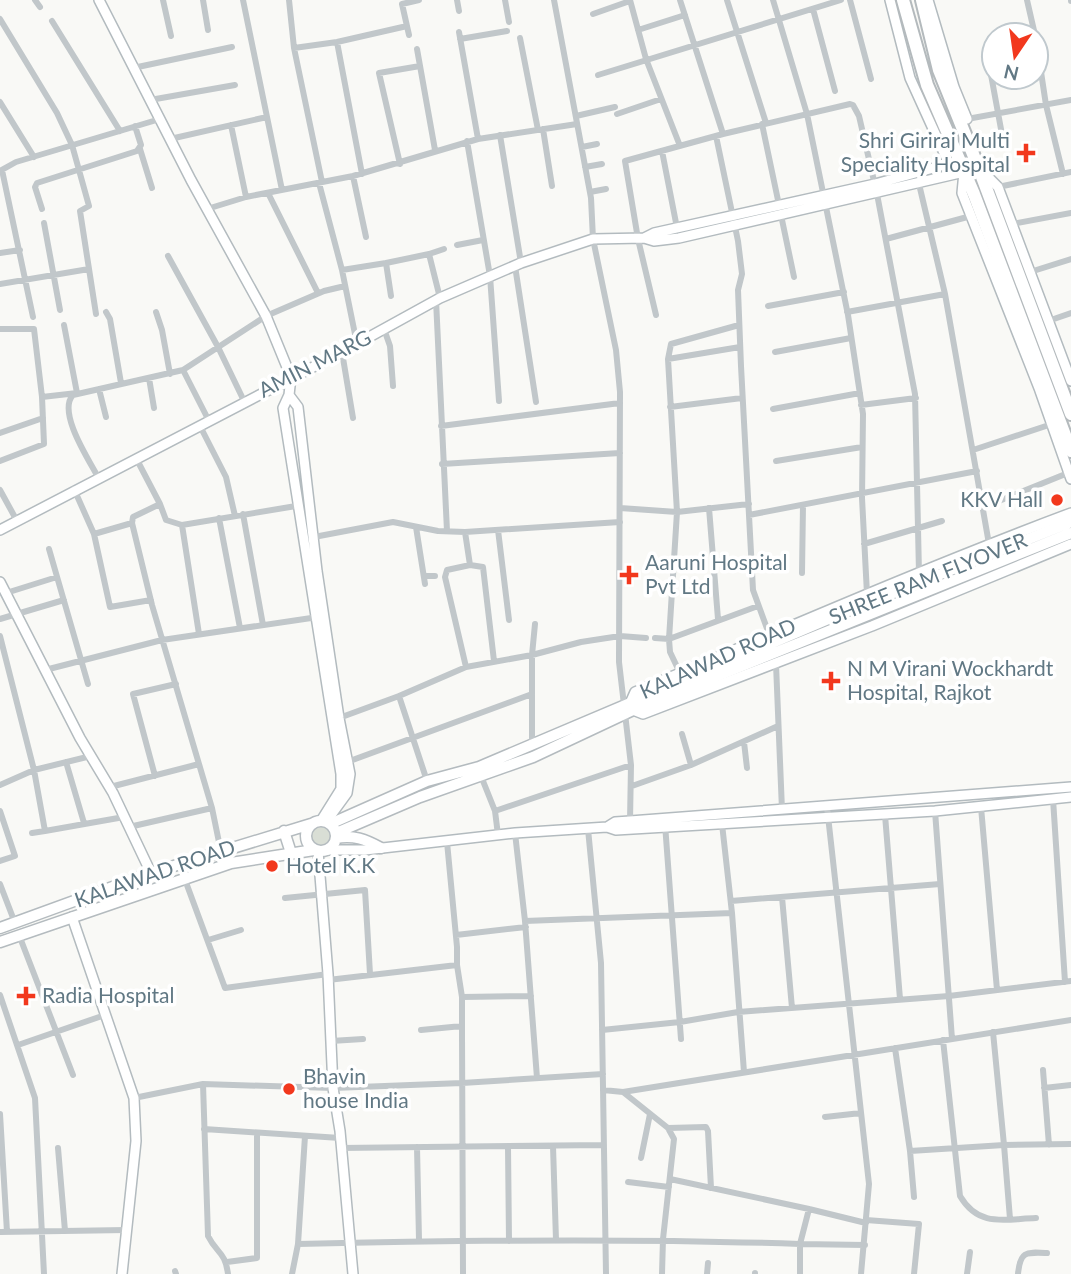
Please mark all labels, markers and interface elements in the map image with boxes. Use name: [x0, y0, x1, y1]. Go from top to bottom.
north arrow: [980, 21, 1050, 91]
text: N: [1001, 60, 1021, 86]
place label: Shri Giriraj Multi Speciality Hospital: [841, 127, 1010, 176]
marker: Shri Giriraj Multi Speciality Hospital: [1016, 143, 1036, 163]
street label: AMIN MARG: [254, 324, 375, 402]
place label: KKV Hall: [960, 486, 1043, 511]
marker: KKV Hall: [1049, 492, 1065, 508]
street label: SHREE RAM FLYOVER: [825, 526, 1031, 629]
place label: Aaruni Hospital Pvt Ltd: [645, 549, 788, 598]
marker: Aaruni Hospital Pvt Ltd: [619, 565, 639, 585]
street label: KALAWAD ROAD: [635, 612, 799, 703]
place label: N M Virani Wockhardt Hospital, Rajkot: [847, 655, 1054, 704]
marker: N M Virani Wockhardt Hospital, Rajkot: [821, 671, 841, 691]
street label: KALAWAD ROAD: [71, 833, 238, 912]
place label: Hotel K.K: [286, 852, 375, 877]
marker: Hotel K.K: [264, 858, 280, 874]
place label: Radia Hospital: [42, 982, 175, 1007]
marker: Radia Hospital: [16, 986, 36, 1006]
place label: Bhavin house India: [303, 1063, 409, 1112]
marker: Bhavin house India: [281, 1081, 297, 1097]

